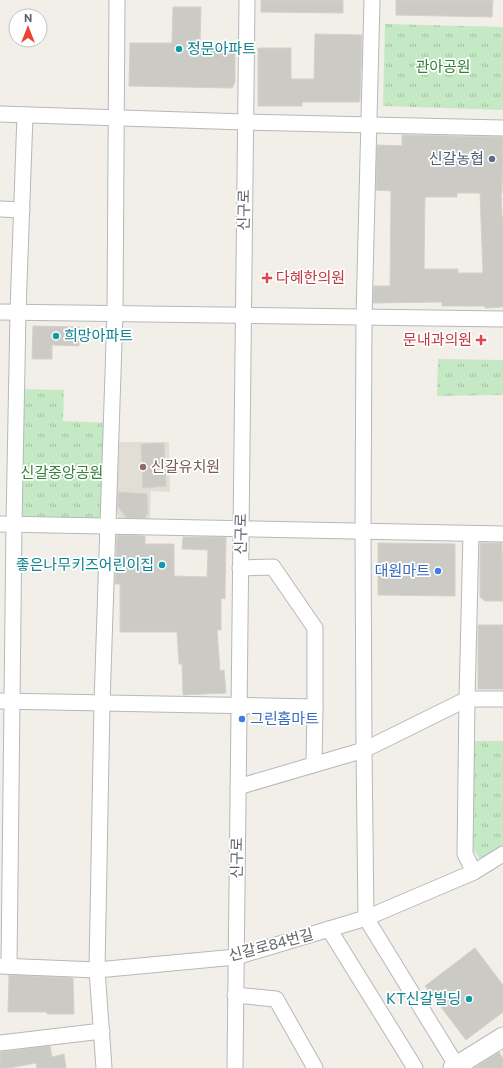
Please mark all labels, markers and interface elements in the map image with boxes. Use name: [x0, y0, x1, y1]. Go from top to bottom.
north arrow: [8, 8, 48, 48]
text: N: [24, 11, 32, 24]
place label: 정문아파트: [187, 39, 256, 57]
marker: 정문아파트: [174, 44, 184, 54]
park label: 관아공원: [415, 57, 471, 75]
place label: 신갈농협: [429, 149, 484, 167]
marker: 신갈농협: [487, 154, 497, 164]
street label: 신구로: [234, 189, 252, 231]
place label: 다혜한의원: [276, 268, 345, 286]
marker: 다혜한의원: [261, 272, 273, 284]
place label: 희망아파트: [64, 326, 133, 344]
place label: 문내과의원: [403, 330, 472, 348]
marker: 희망아파트: [51, 331, 61, 341]
marker: 문내과의원: [475, 334, 487, 346]
place label: 신갈유치원: [151, 457, 220, 475]
marker: 신갈유치원: [138, 462, 148, 472]
park label: 신갈중앙공원: [21, 463, 103, 481]
street label: 신구로: [231, 513, 249, 555]
place label: 좋은나무키즈어린이집: [16, 555, 154, 573]
marker: 좋은나무키즈어린이집: [157, 560, 167, 570]
place label: 대원마트: [375, 561, 430, 579]
marker: 대원마트: [433, 566, 443, 576]
place label: 그린홈마트: [250, 709, 319, 727]
marker: 그린홈마트: [237, 714, 247, 724]
street label: 신구로: [227, 837, 245, 879]
street label: 신갈로84번길: [226, 924, 315, 964]
place label: KT신갈빌딩: [386, 989, 461, 1007]
marker: KT신갈빌딩: [464, 994, 474, 1004]

